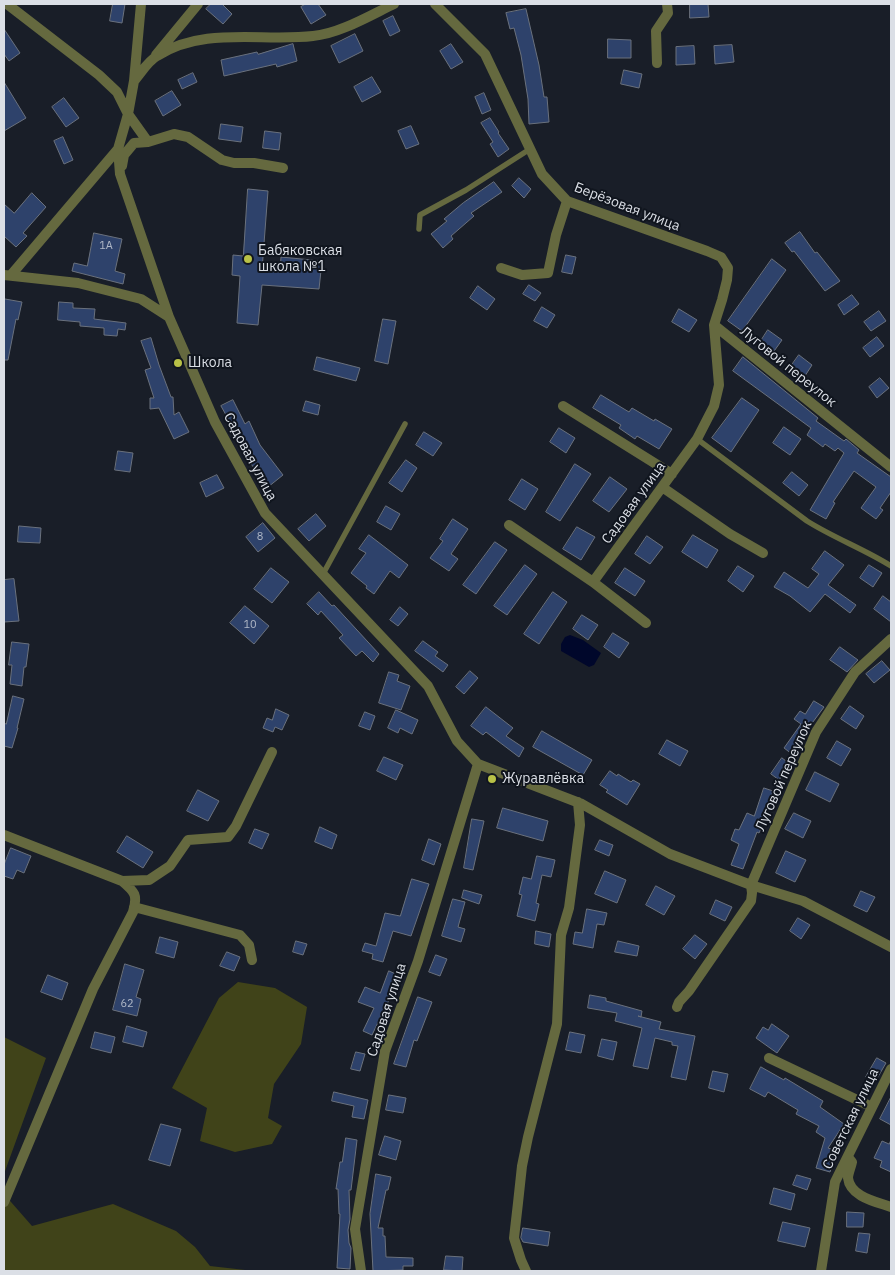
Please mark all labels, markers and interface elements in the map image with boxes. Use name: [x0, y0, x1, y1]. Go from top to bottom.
street label: Берёзовая улица: [572, 179, 682, 235]
house number: 1А: [99, 239, 113, 253]
place label: Бабяковская школа №1: [258, 243, 343, 276]
marker: Бабяковская школа №1: [242, 253, 254, 265]
street label: Луговой переулок: [736, 323, 840, 411]
place label: Школа: [188, 355, 232, 371]
marker: Школа: [172, 357, 184, 369]
street label: Садовая улица: [220, 410, 280, 504]
street label: Садовая улица: [599, 459, 669, 547]
house number: 8: [257, 530, 263, 544]
house number: 10: [243, 618, 257, 632]
street label: Луговой переулок: [752, 718, 816, 834]
place label: Журавлёвка: [502, 771, 584, 787]
marker: Журавлёвка: [486, 773, 498, 785]
street label: Садовая улица: [364, 961, 410, 1059]
house number: 62: [120, 997, 134, 1011]
street label: Советская улица: [819, 1066, 883, 1172]

